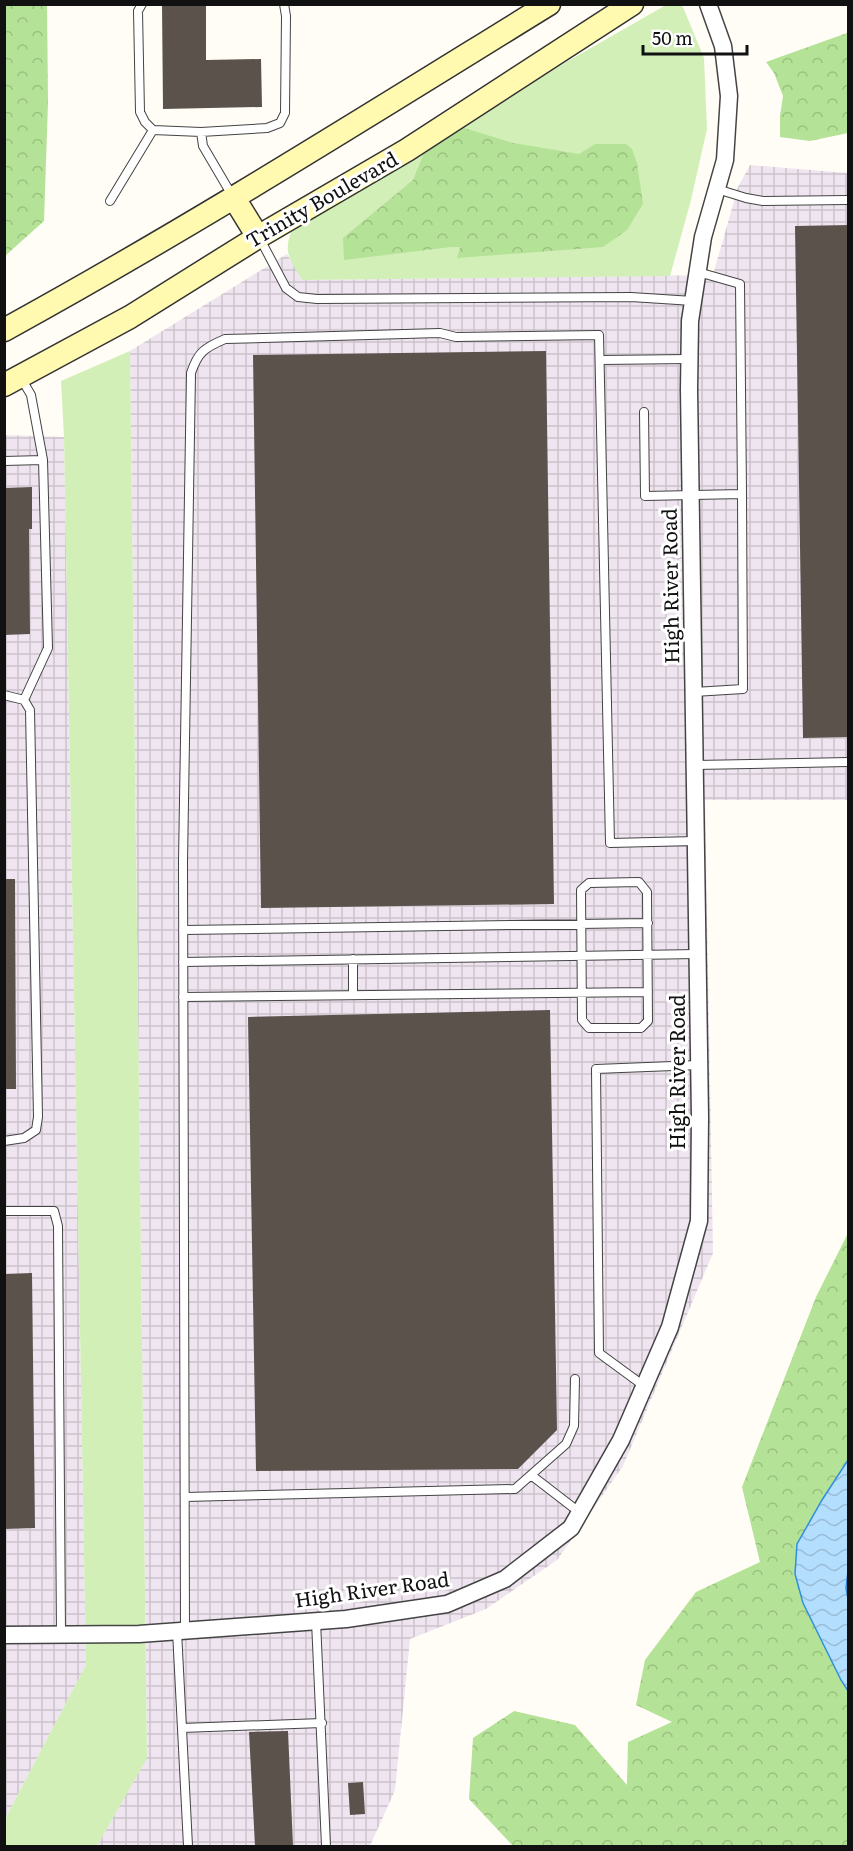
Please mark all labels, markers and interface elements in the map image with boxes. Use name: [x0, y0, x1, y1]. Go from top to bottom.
scale bar: [643, 18, 746, 56]
text: 50 m: [652, 24, 693, 51]
street label: Trinity Boulevard: [239, 143, 403, 254]
street label: High River Road: [653, 508, 685, 664]
street label: High River Road: [661, 994, 691, 1150]
street label: High River Road: [293, 1562, 451, 1614]

